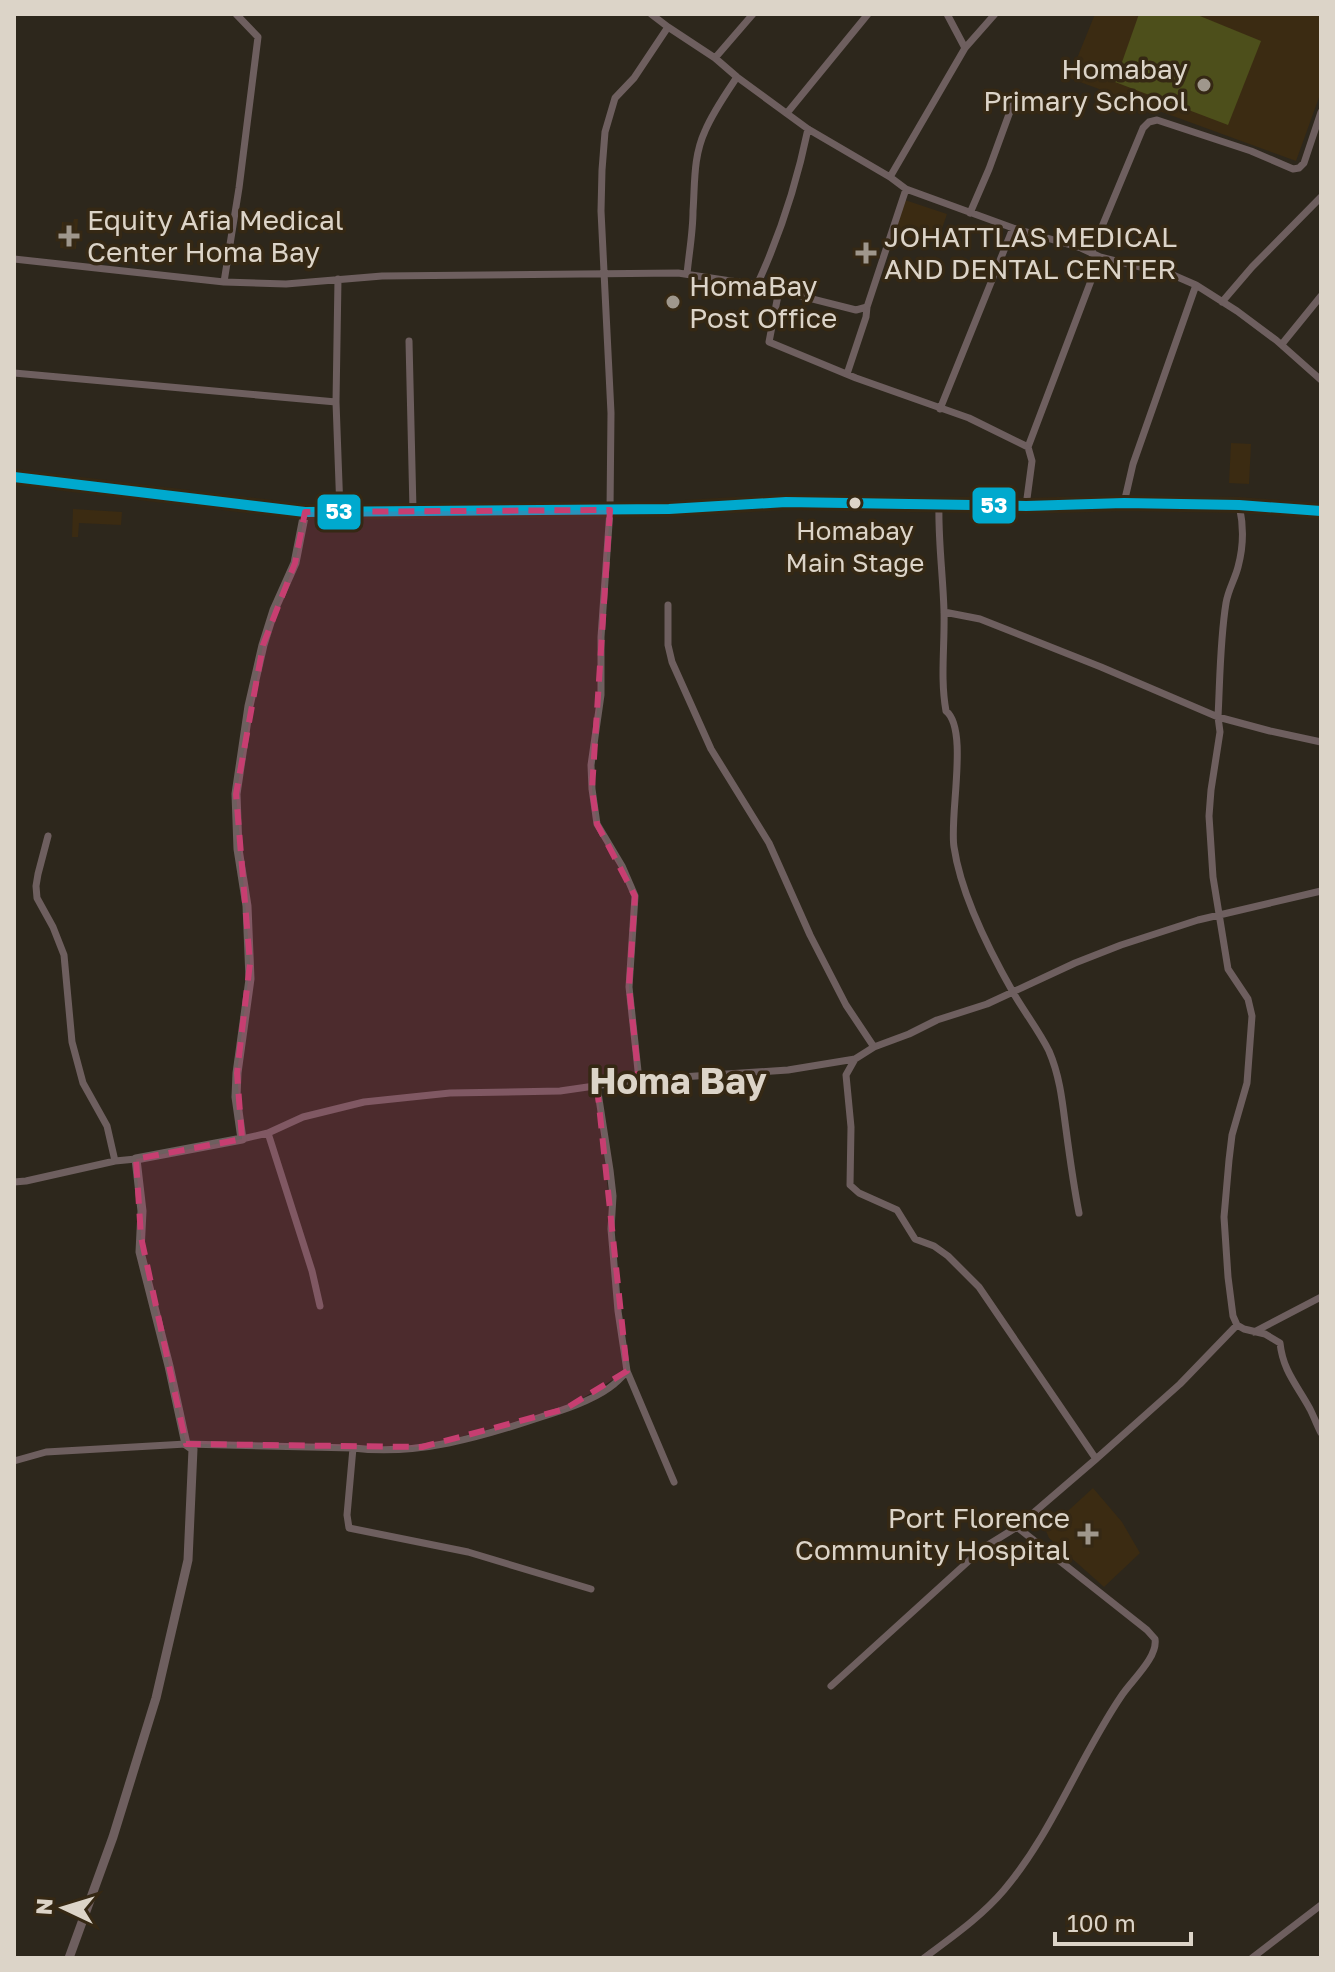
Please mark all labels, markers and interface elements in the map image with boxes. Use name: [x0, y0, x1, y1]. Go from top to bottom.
place label: Homabay Primary School: [983, 52, 1188, 117]
marker: Homabay Primary School: [1195, 76, 1213, 94]
place label: Equity Afia Medical Center Homa Bay: [87, 203, 344, 268]
place label: JOHATTLAS MEDICAL AND DENTAL CENTER: [884, 220, 1177, 285]
marker: Equity Afia Medical Center Homa Bay: [58, 225, 80, 247]
marker: JOHATTLAS MEDICAL AND DENTAL CENTER: [855, 242, 877, 264]
place label: HomaBay Post Office: [689, 269, 837, 334]
marker: HomaBay Post Office: [664, 293, 682, 311]
line badge: 53: [971, 486, 1017, 525]
text: 53: [981, 491, 1007, 518]
line badge: 53: [316, 493, 362, 531]
marker: Homabay Main Stage: [847, 495, 863, 511]
text: 53: [326, 497, 352, 524]
place label: Homabay Main Stage: [786, 515, 924, 578]
district label: Homa Bay: [589, 1059, 767, 1102]
place label: Port Florence Community Hospital: [795, 1501, 1070, 1566]
marker: Port Florence Community Hospital: [1077, 1523, 1099, 1545]
north arrow: [24, 1868, 104, 1948]
scale bar: [1055, 1896, 1191, 1946]
text: N: [29, 1897, 58, 1916]
text: 100 m: [1067, 1908, 1136, 1937]

